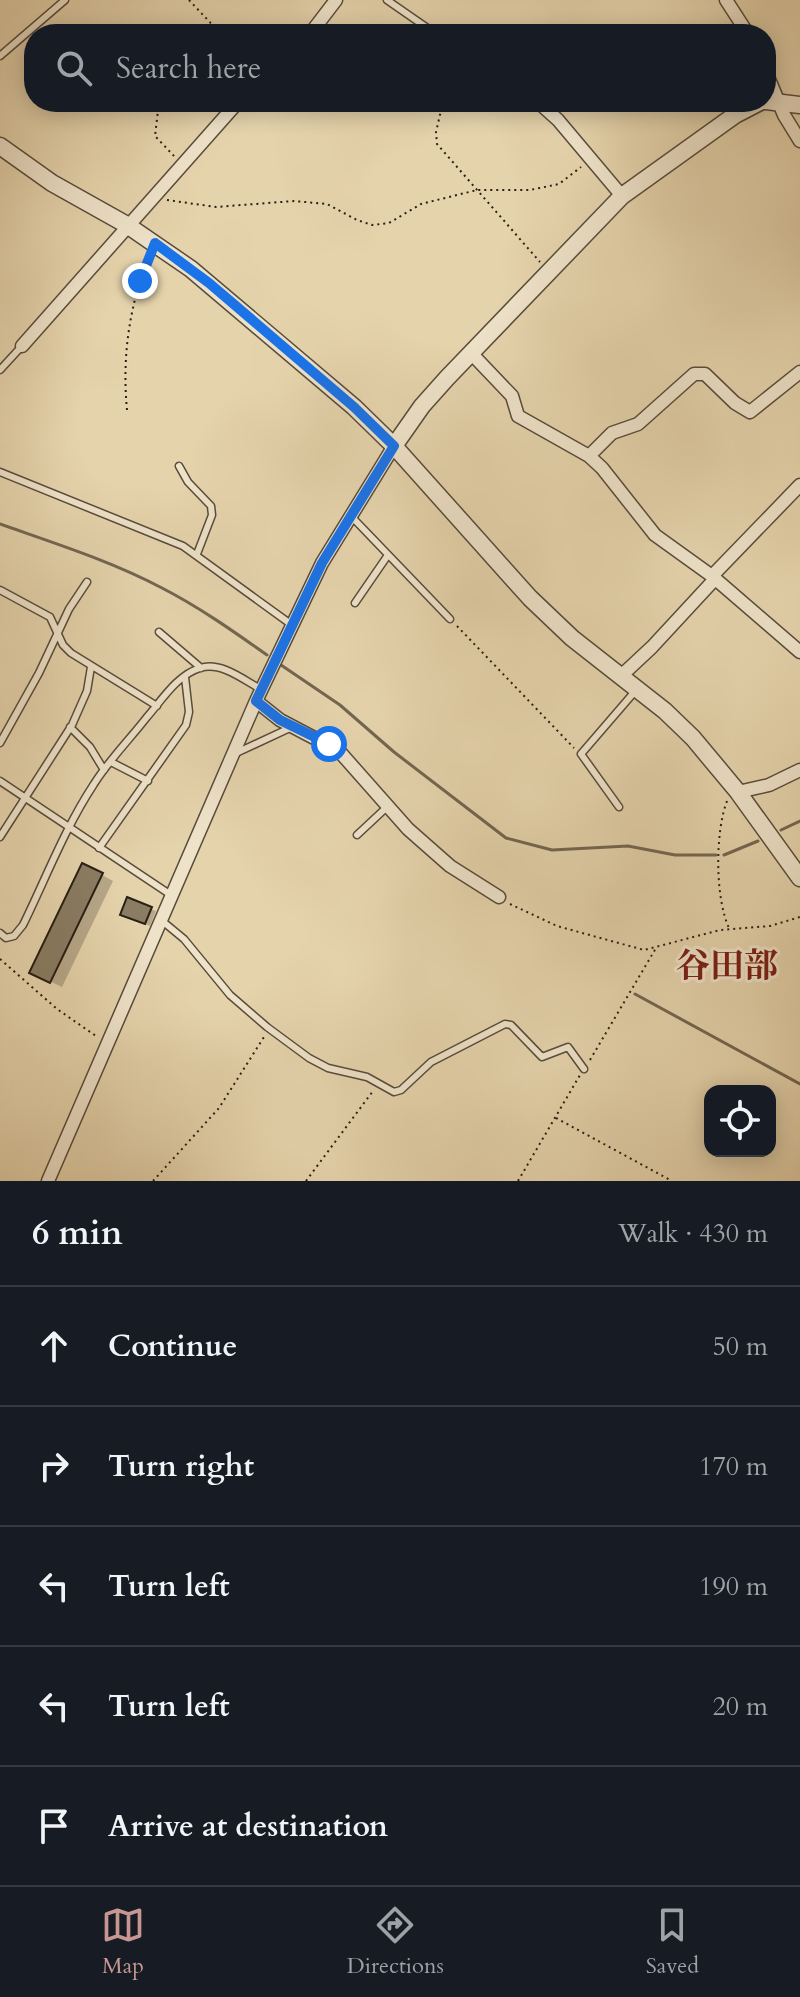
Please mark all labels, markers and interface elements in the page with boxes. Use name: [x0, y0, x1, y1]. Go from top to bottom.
search box: [24, 24, 776, 112]
icon: search: [52, 46, 96, 90]
text: Search here: [116, 48, 261, 89]
route end: [122, 263, 158, 299]
route start: [311, 726, 347, 762]
district label: 谷田部: [676, 943, 778, 989]
map controls: [704, 1085, 776, 1157]
button: locate: [704, 1085, 776, 1157]
text: 6 min: [32, 1210, 123, 1256]
text: Walk · 430 m: [618, 1216, 768, 1251]
icon: ahead: [32, 1324, 76, 1368]
text: Continue: [108, 1326, 237, 1367]
text: 50 m: [712, 1329, 768, 1364]
icon: right: [32, 1444, 76, 1488]
text: Turn right: [108, 1446, 254, 1487]
text: 170 m: [699, 1449, 768, 1484]
icon: left: [32, 1564, 76, 1608]
text: Turn left: [108, 1566, 230, 1607]
text: 190 m: [699, 1569, 768, 1604]
icon: left: [32, 1684, 76, 1728]
text: Turn left: [108, 1686, 230, 1727]
text: 20 m: [712, 1689, 768, 1724]
icon: arrive: [32, 1804, 76, 1848]
text: Arrive at destination: [108, 1806, 388, 1847]
tab: Map: [101, 1903, 145, 1981]
tab: Directions: [347, 1903, 444, 1981]
tab: Saved: [646, 1903, 699, 1981]

